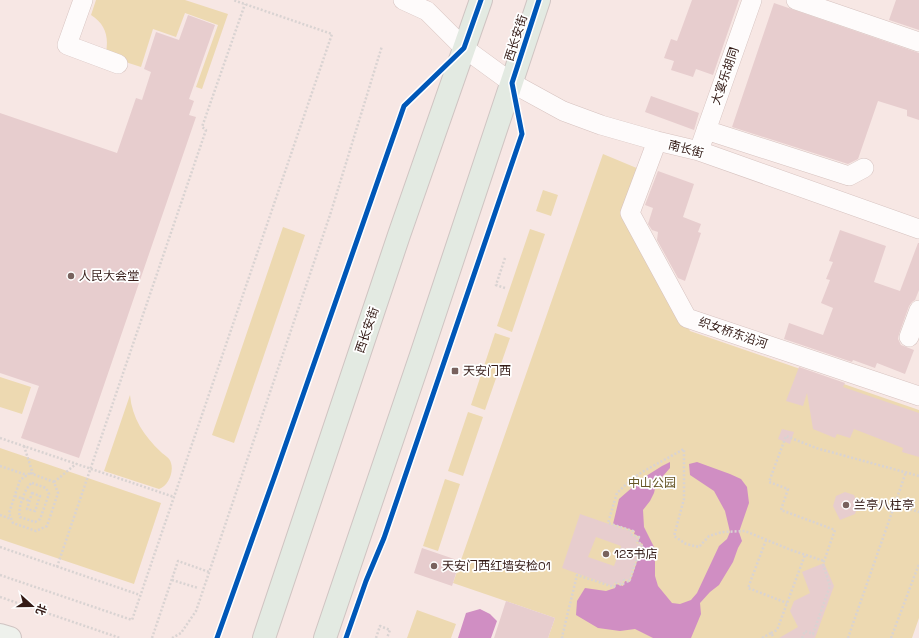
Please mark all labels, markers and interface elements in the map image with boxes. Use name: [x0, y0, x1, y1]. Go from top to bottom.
street label: 西长安街: [501, 13, 531, 63]
street label: 大宴乐胡同: [708, 45, 742, 107]
street label: 南长街: [667, 137, 705, 161]
place label: 人民大会堂: [79, 268, 139, 284]
marker: 人民大会堂: [66, 271, 76, 281]
street label: 西长安街: [352, 305, 382, 355]
street label: 织女桥东沿河: [696, 314, 770, 352]
place label: 天安门西: [463, 363, 511, 379]
marker: 天安门西: [450, 366, 460, 376]
park label: 中山公园: [628, 475, 676, 491]
place label: 兰亭八柱亭: [854, 497, 914, 513]
marker: 兰亭八柱亭: [841, 500, 851, 510]
place label: 123书店: [614, 546, 657, 562]
marker: 123书店: [601, 549, 611, 559]
place label: 天安门西红墙安检01: [442, 558, 551, 574]
marker: 天安门西红墙安检01: [429, 561, 439, 571]
north arrow: [12, 586, 52, 626]
text: 北: [33, 602, 50, 617]

